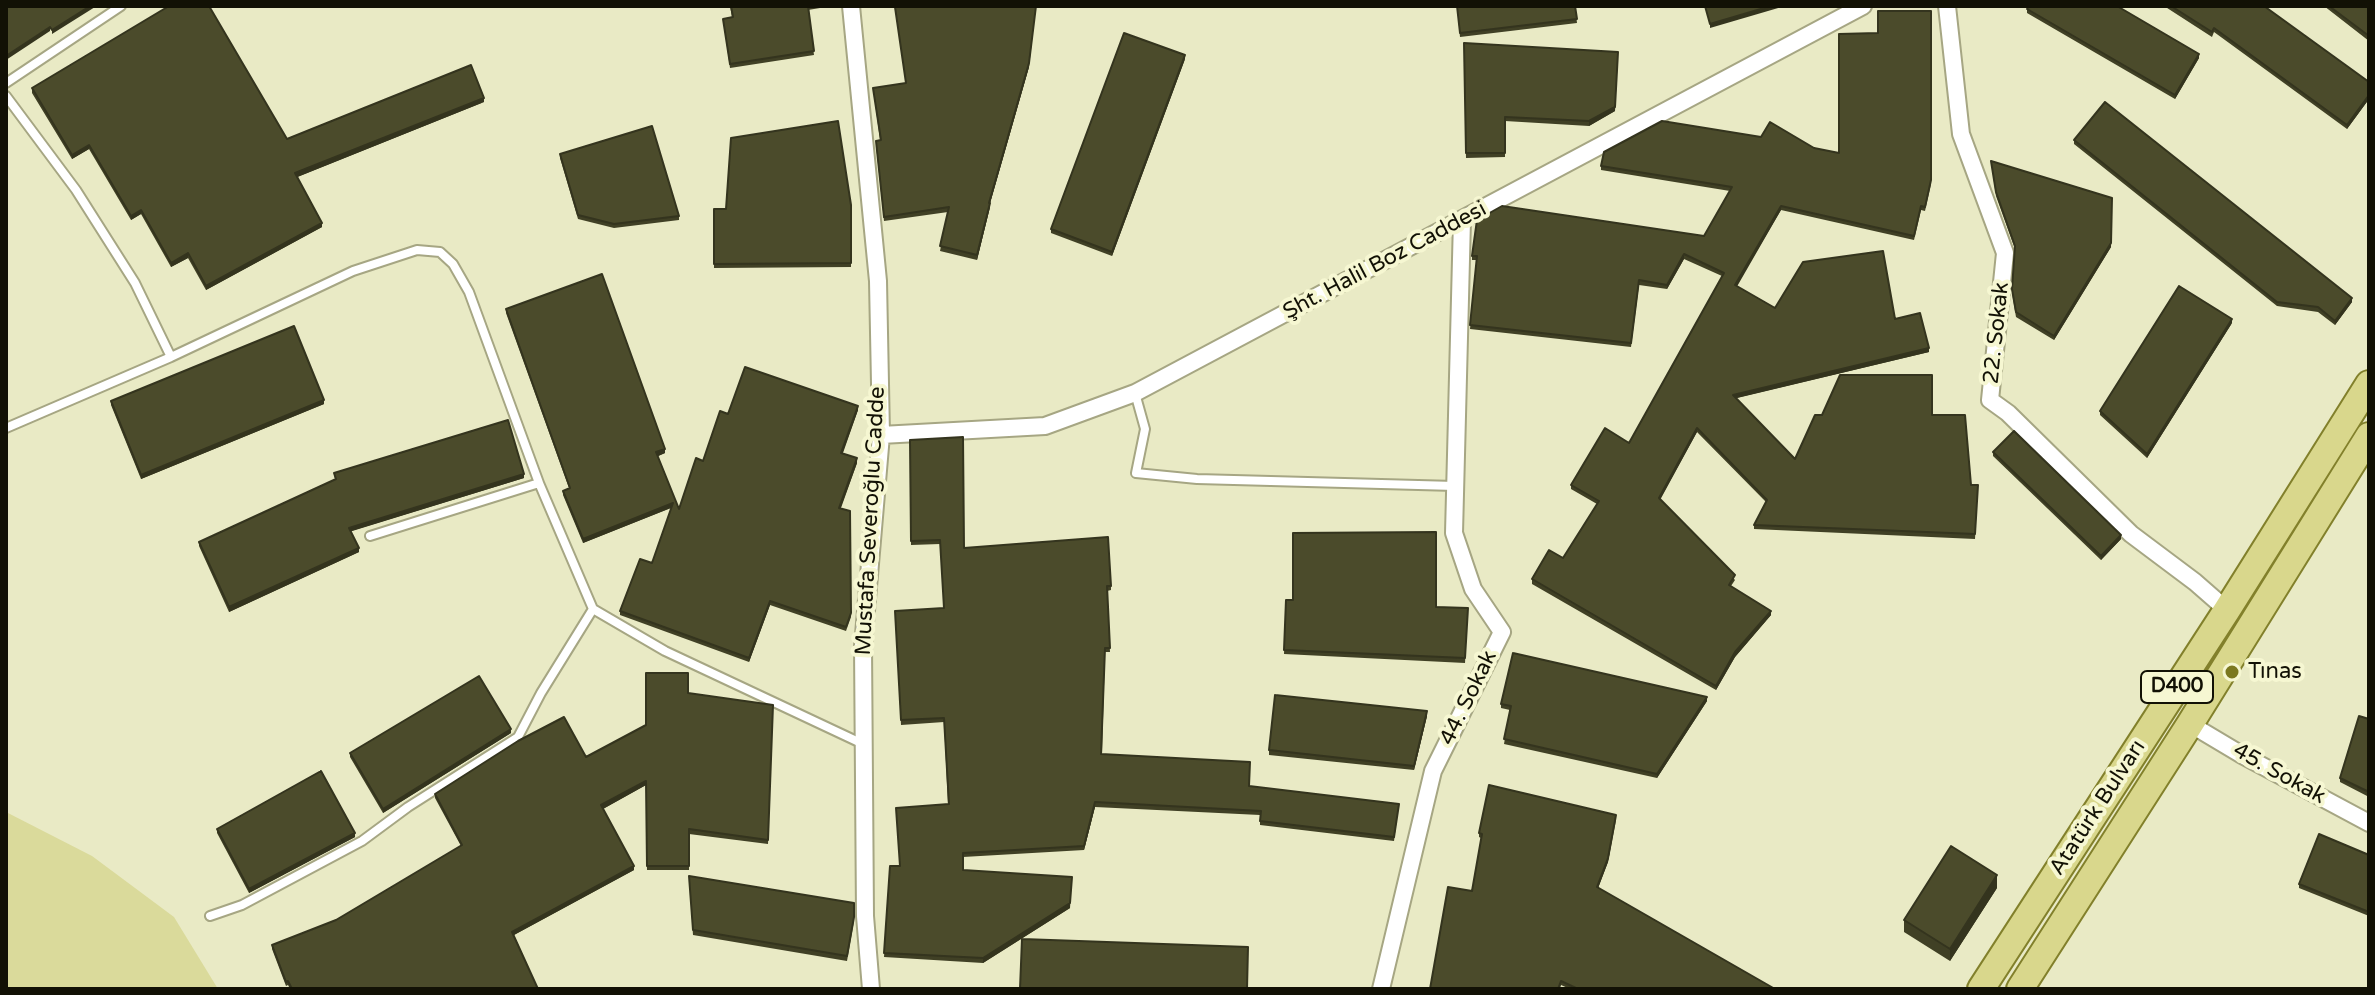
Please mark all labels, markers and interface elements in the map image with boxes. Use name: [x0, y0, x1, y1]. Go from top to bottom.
street label: Şht. Halil Boz Caddesi: [1279, 196, 1491, 326]
street label: 22. Sokak: [1979, 281, 2015, 385]
street label: Mustafa Severoğlu Cadde: [851, 386, 891, 656]
street label: 44. Sokak: [1435, 646, 1503, 750]
place label: Tınas: [2248, 659, 2302, 685]
marker: Tınas: [2223, 663, 2241, 681]
road number: D400: [2141, 671, 2213, 703]
street label: Atatürk Bulvarı: [2044, 735, 2152, 881]
street label: 45. Sokak: [2228, 738, 2330, 810]

